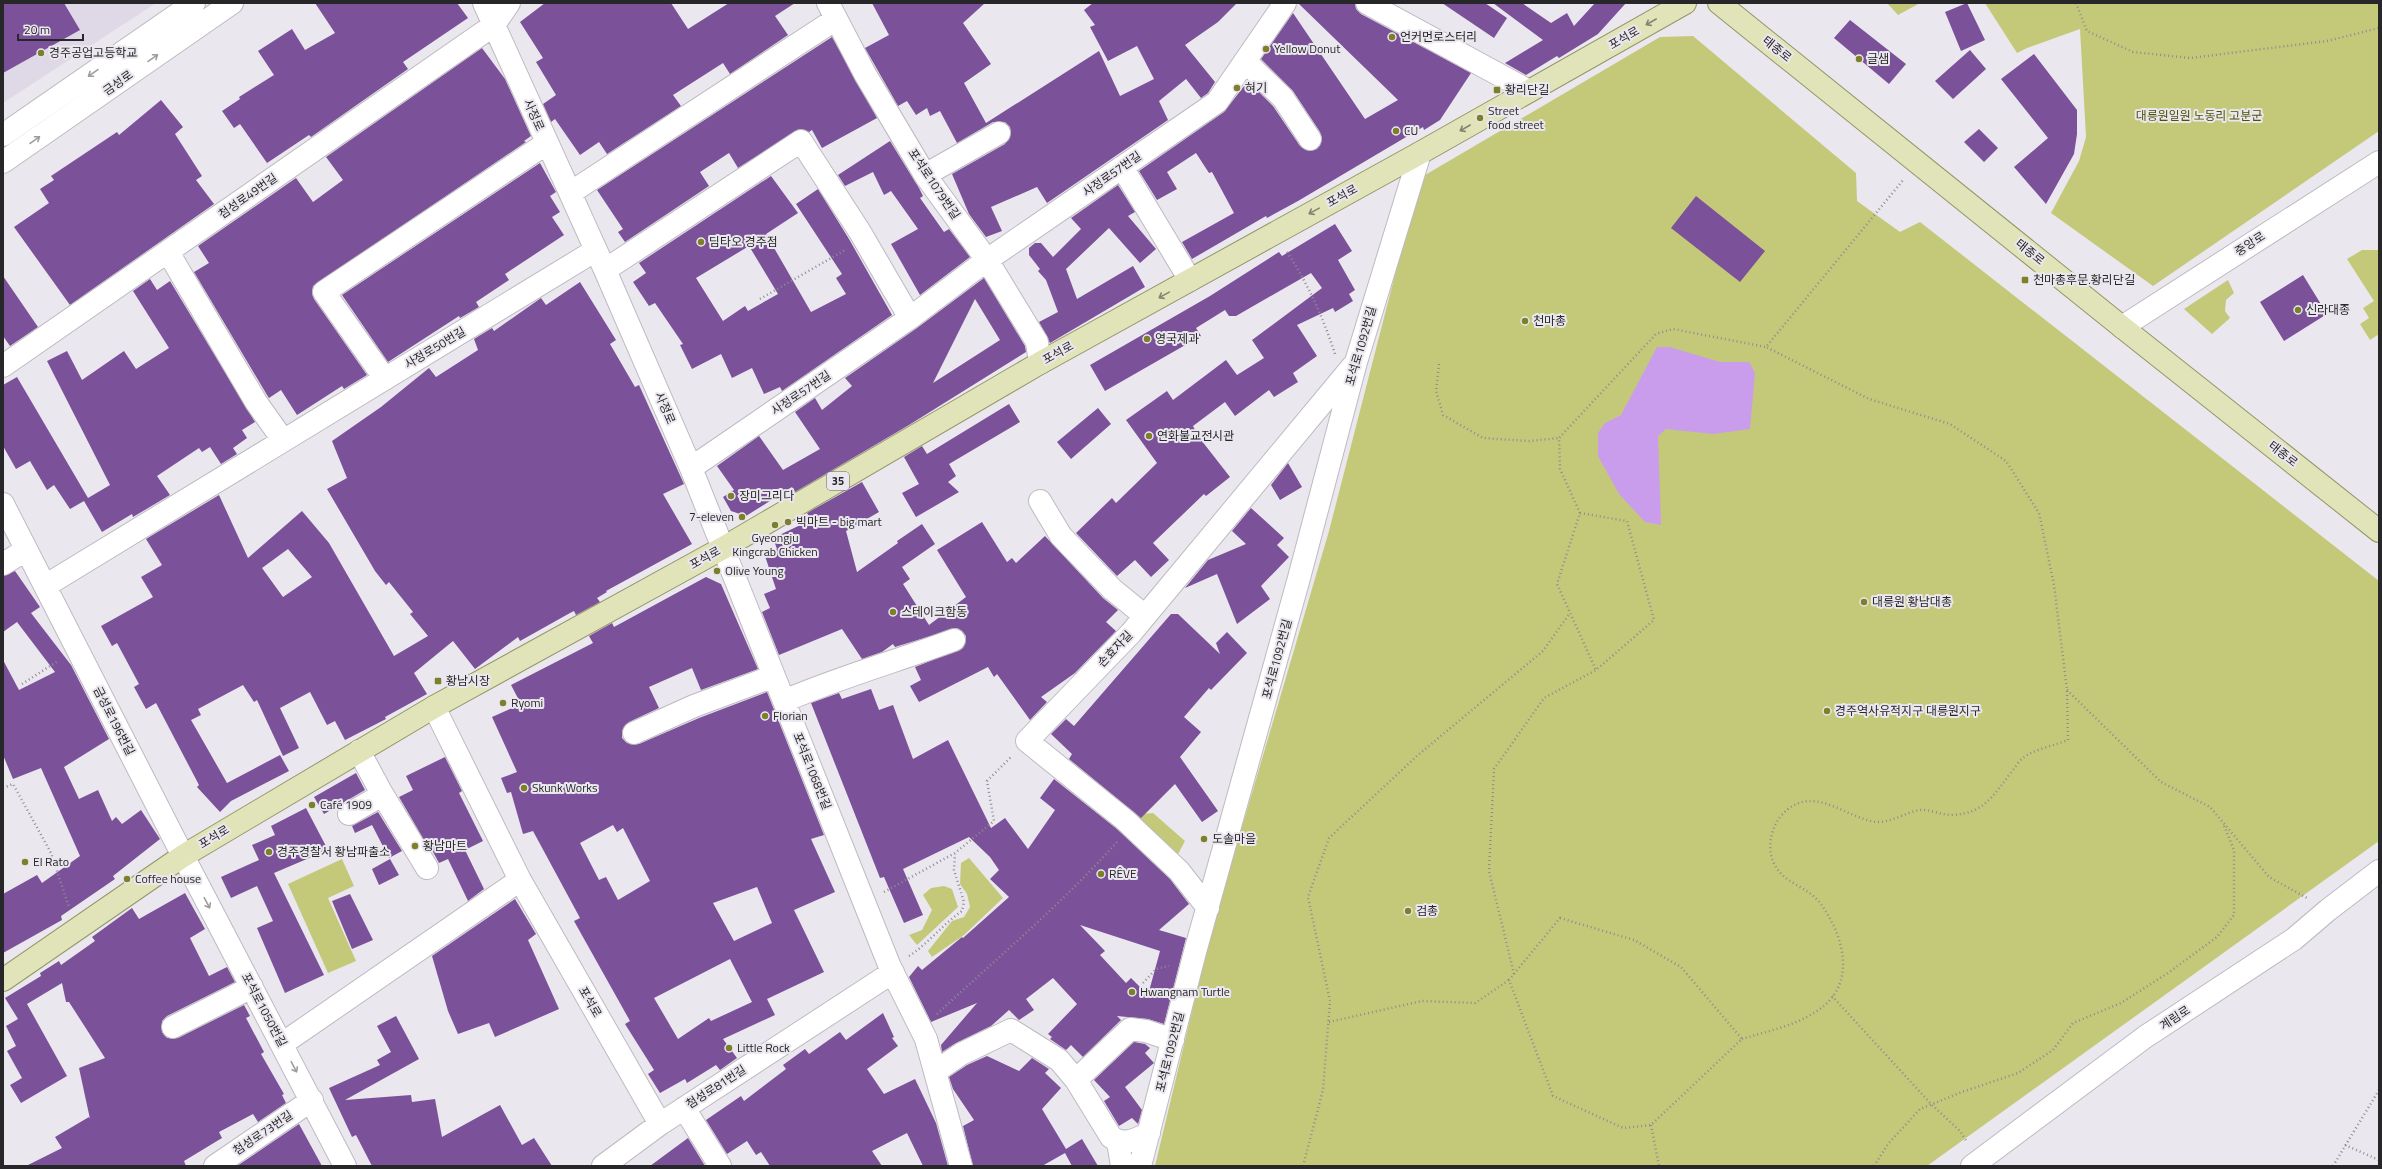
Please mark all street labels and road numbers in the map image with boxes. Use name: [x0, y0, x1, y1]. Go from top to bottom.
street label: 포석로: [1605, 21, 1643, 54]
street label: 태종로: [1758, 31, 1796, 66]
street label: 금성로: [99, 65, 137, 100]
street label: 사정로: [519, 96, 550, 134]
street label: 포석로1079번길: [904, 144, 965, 223]
street label: 사정로57번길: [1078, 146, 1145, 201]
street label: 첨성로49번길: [214, 168, 281, 223]
street label: 포석로: [1323, 179, 1361, 212]
street label: 중앙로: [2231, 227, 2269, 261]
street label: 태종로: [2011, 234, 2049, 269]
street label: 포석로1092번길: [1340, 304, 1381, 388]
street label: 사정로50번길: [400, 322, 469, 373]
street label: 포석로: [1039, 336, 1077, 369]
street label: 사정로57번길: [767, 366, 834, 420]
street label: 사정로: [650, 389, 681, 427]
street label: 태종로: [2264, 436, 2302, 471]
road number: 35: [827, 472, 849, 490]
street label: 포석로: [686, 541, 724, 574]
street label: 포석로1092번길: [1257, 617, 1296, 701]
street label: 손효자길: [1092, 626, 1137, 671]
street label: 금성로196번길: [89, 683, 140, 759]
street label: 포석로1068번길: [788, 729, 837, 812]
street label: 포석로: [195, 820, 233, 853]
street label: 포석로1050번길: [237, 969, 292, 1050]
street label: 포석로: [574, 983, 607, 1021]
street label: 계림로: [2156, 1001, 2194, 1035]
street label: 포석로1092번길: [1150, 1010, 1189, 1094]
street label: 첨성로81번길: [682, 1060, 750, 1113]
street label: 첨성로73번길: [229, 1106, 296, 1160]

